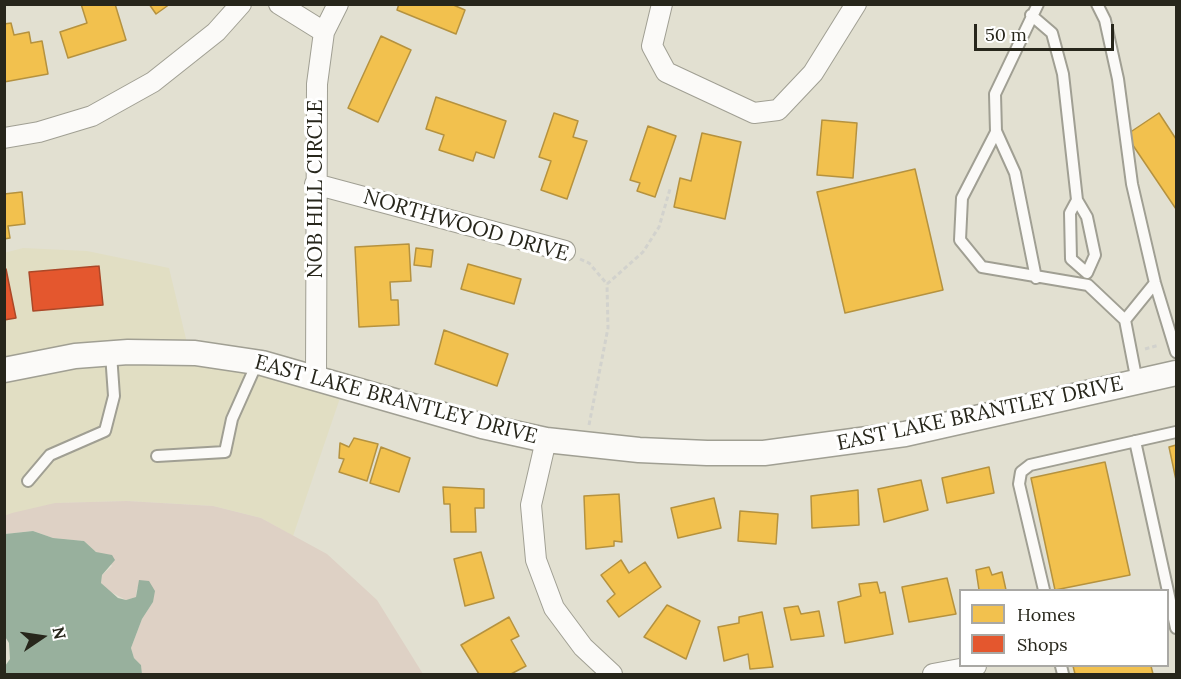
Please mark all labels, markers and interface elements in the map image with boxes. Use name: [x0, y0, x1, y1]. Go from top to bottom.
scale bar: [977, 12, 1116, 50]
text: 50 m: [985, 23, 1027, 46]
street label: NOB HILL CIRCLE: [303, 100, 329, 278]
street label: NORTHWOOD DRIVE: [360, 185, 572, 267]
street label: EAST LAKE BRANTLEY DRIVE: [252, 350, 540, 450]
street label: EAST LAKE BRANTLEY DRIVE: [835, 371, 1125, 457]
legend: [959, 589, 1169, 667]
text: Homes: [1017, 603, 1075, 626]
north arrow: [12, 607, 72, 667]
text: N: [48, 625, 71, 641]
text: Shops: [1017, 633, 1068, 656]

